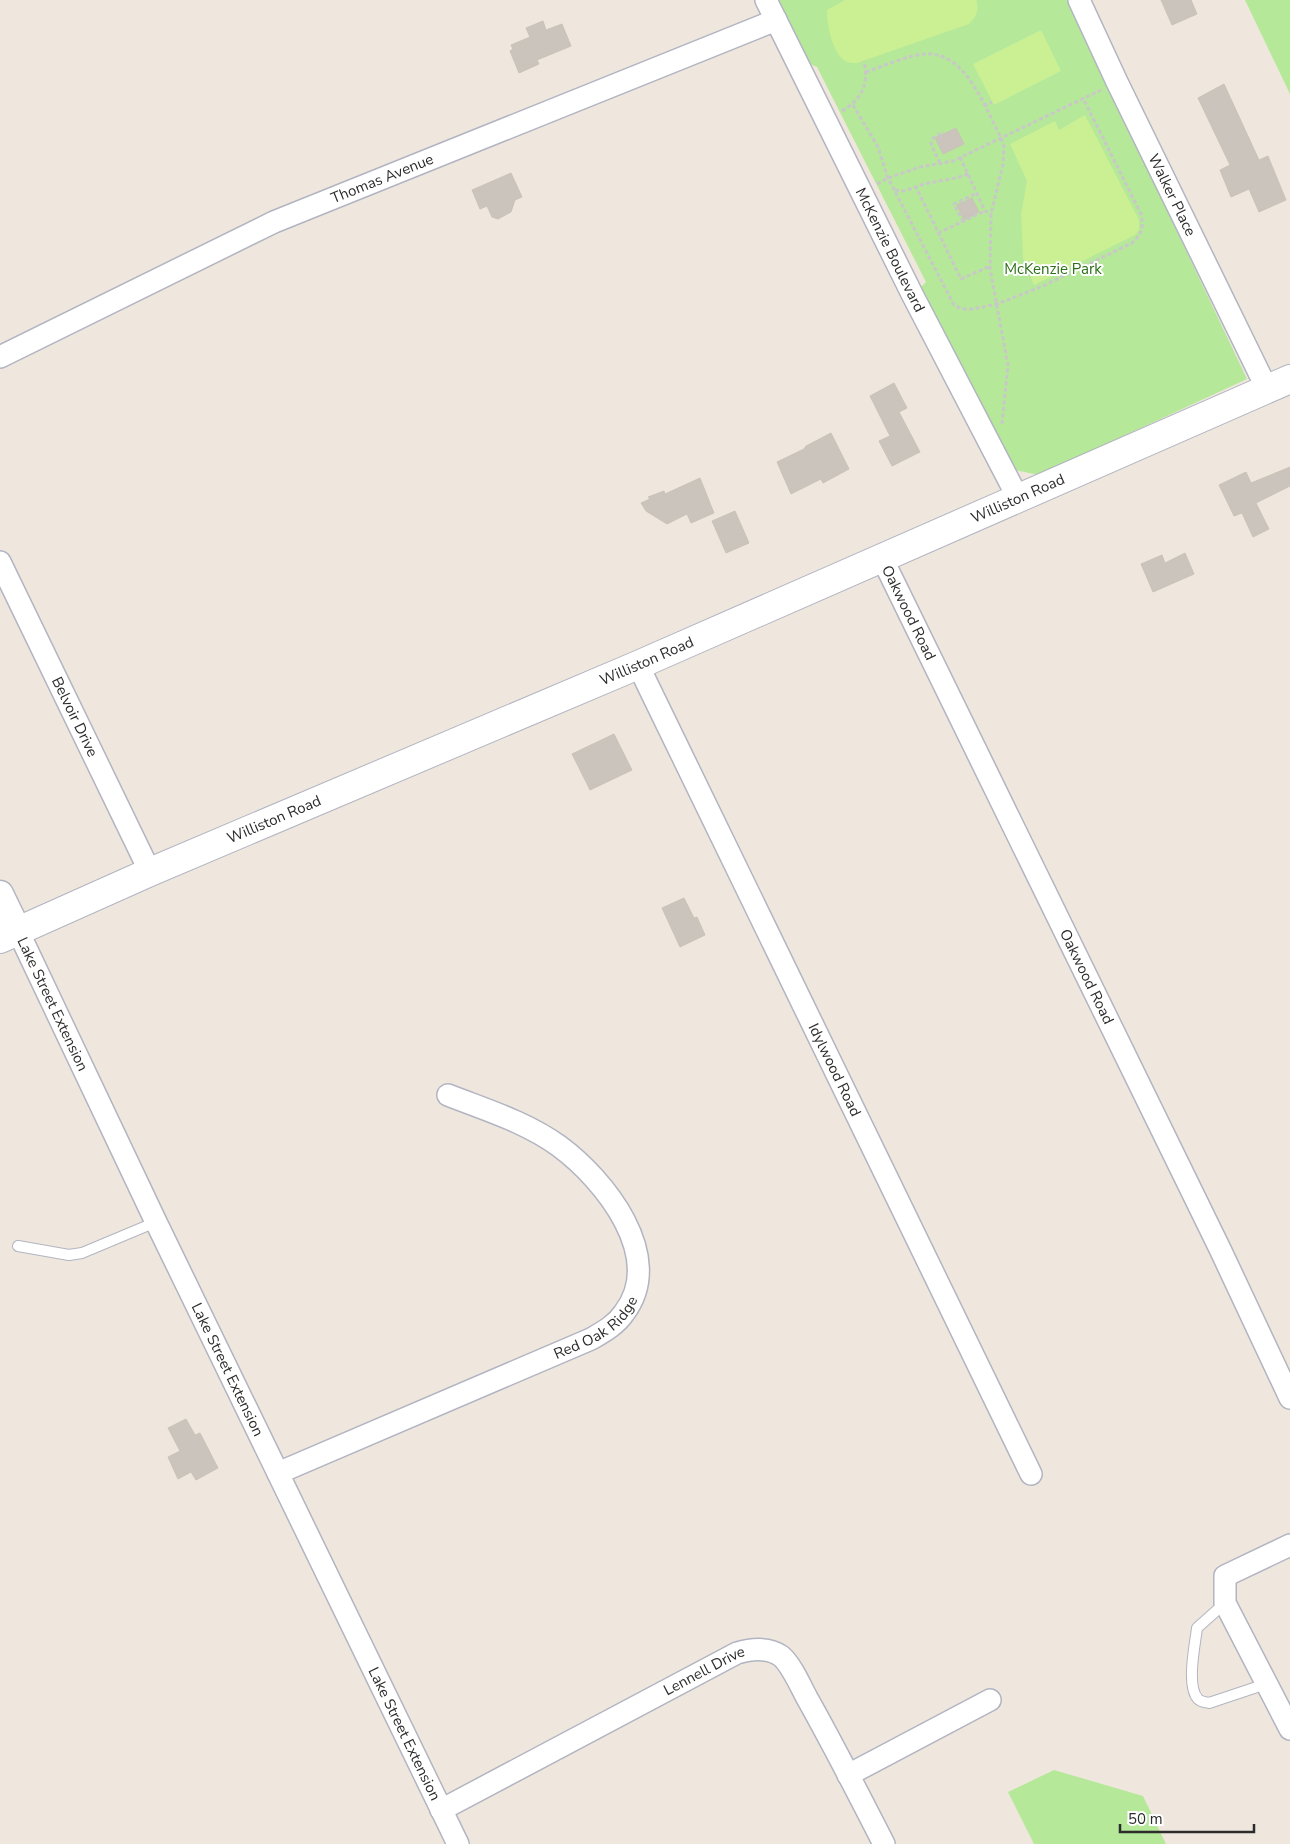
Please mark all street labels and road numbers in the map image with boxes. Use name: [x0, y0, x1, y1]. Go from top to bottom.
street label: Thomas Avenue: [328, 149, 436, 208]
street label: Walker Place: [1144, 150, 1201, 239]
street label: McKenzie Boulevard: [851, 184, 930, 315]
street label: Williston Road: [968, 469, 1068, 528]
street label: Oakwood Road: [877, 562, 941, 664]
street label: Williston Road: [597, 632, 697, 690]
street label: Belvoir Drive: [47, 673, 103, 760]
street label: Williston Road: [224, 791, 324, 848]
street label: Oakwood Road: [1055, 926, 1118, 1027]
street label: Lake Street Extension: [12, 934, 93, 1074]
street label: Idylwood Road: [803, 1020, 866, 1120]
street label: Red Oak Ridge: [551, 1293, 642, 1364]
street label: Lake Street Extension: [187, 1299, 268, 1440]
street label: Lennell Drive: [660, 1641, 747, 1700]
street label: Lake Street Extension: [364, 1664, 445, 1804]

